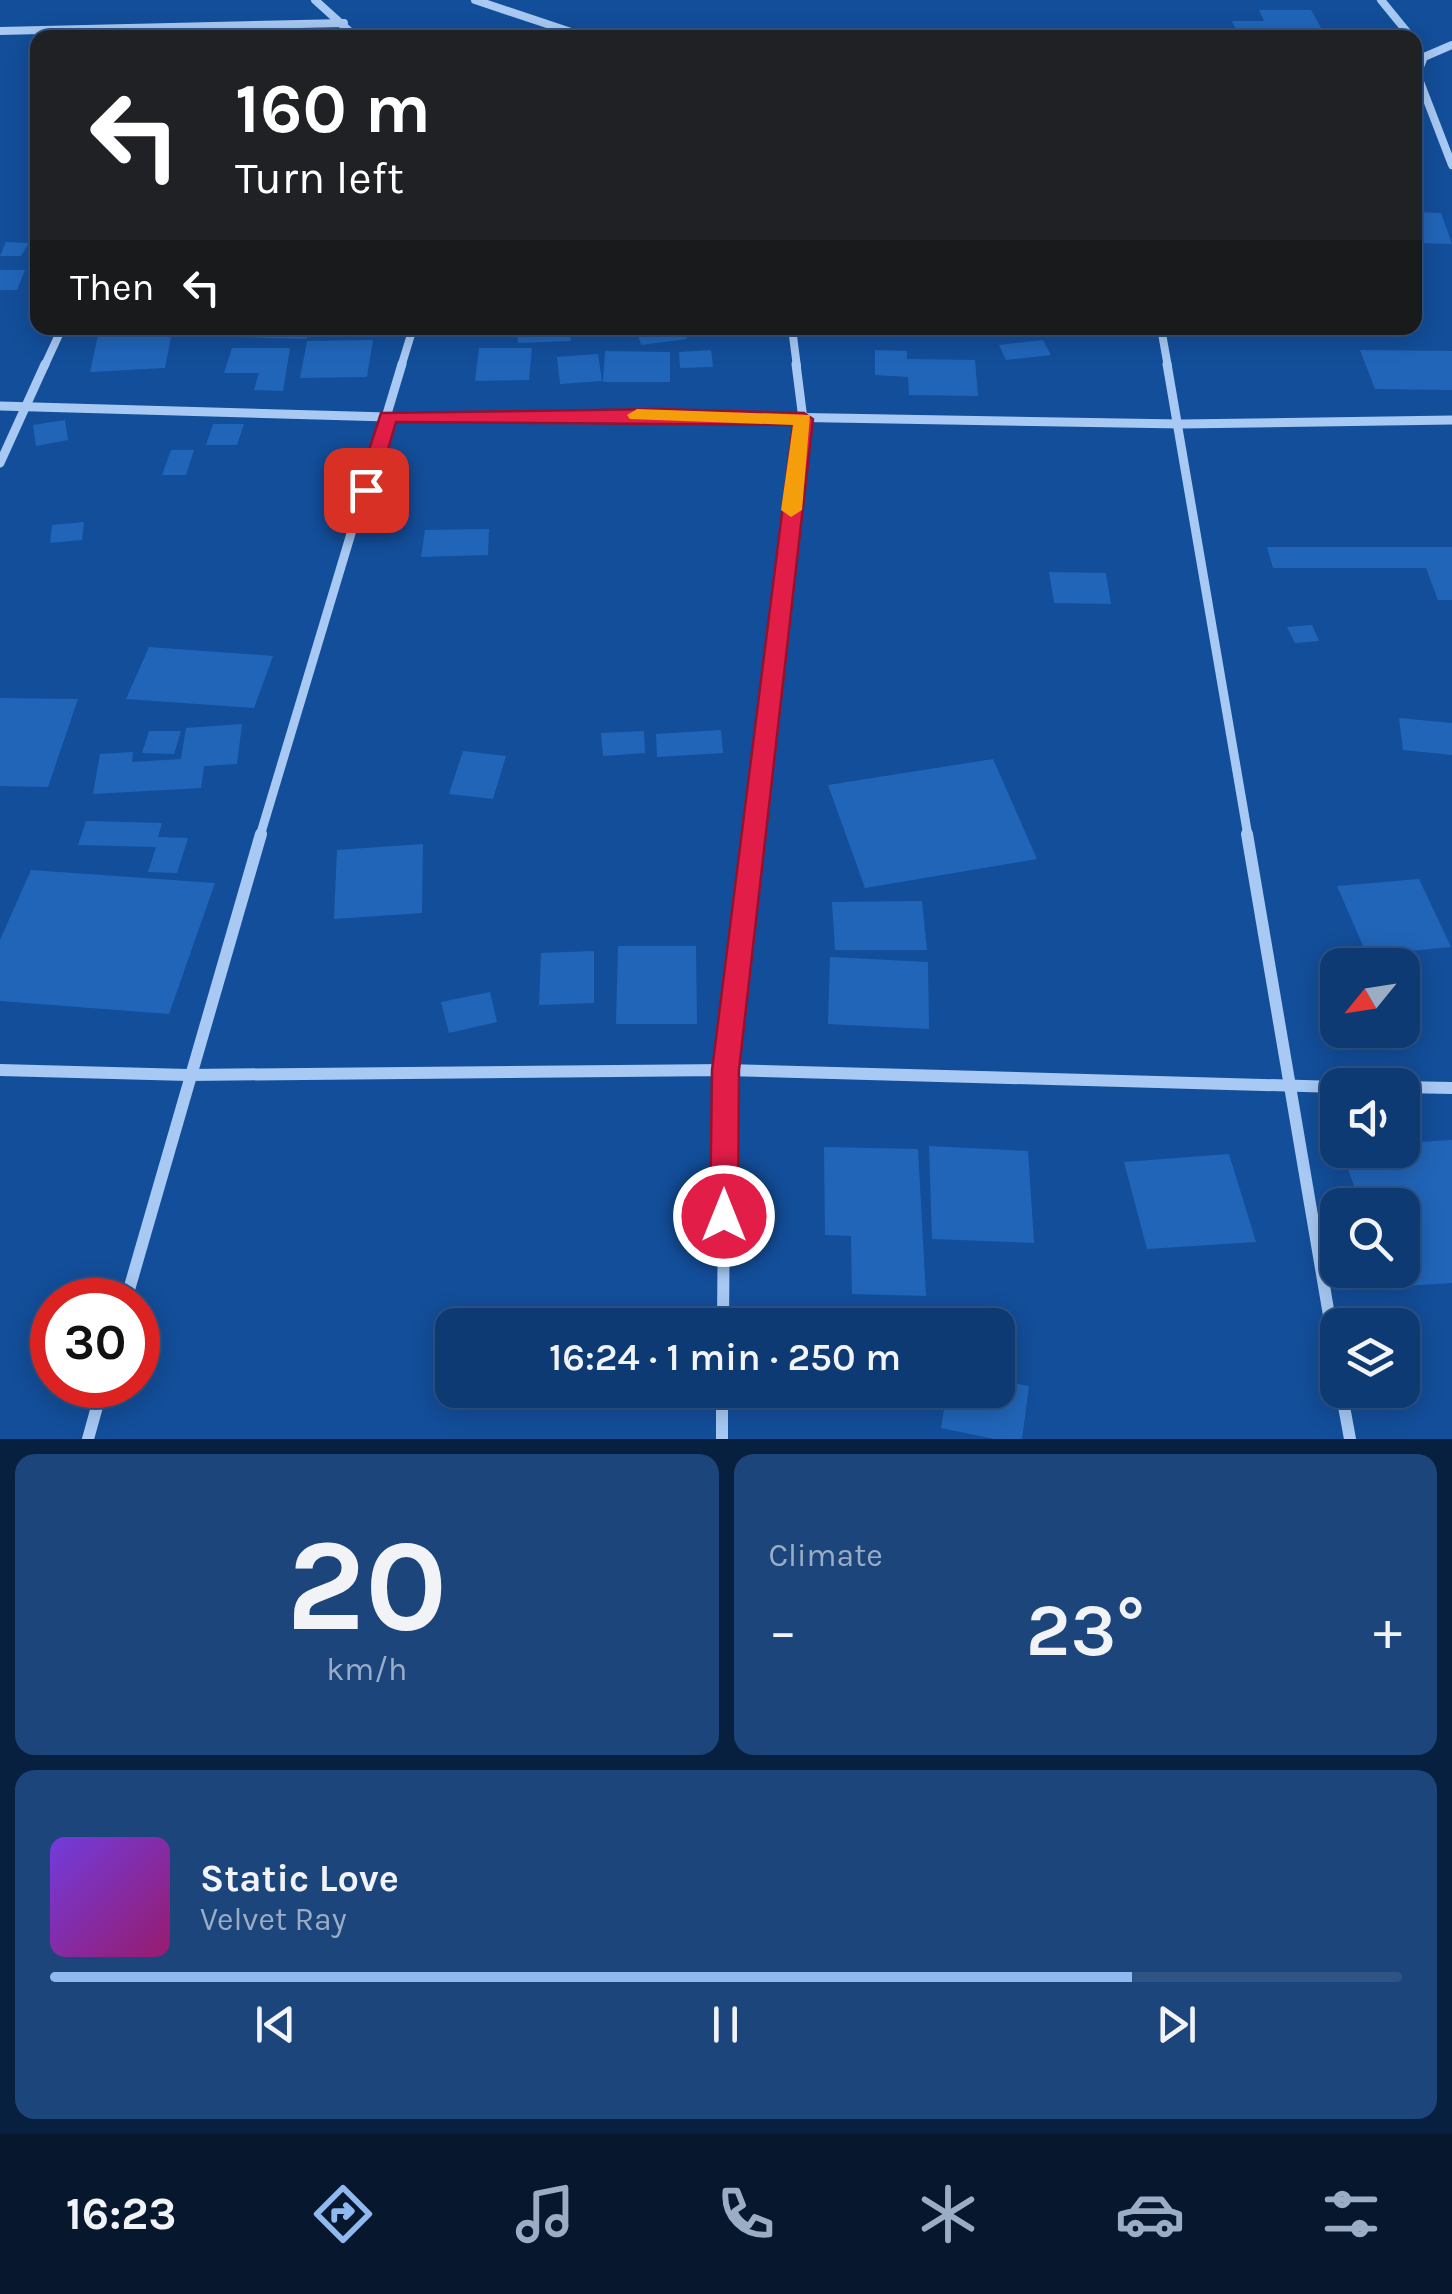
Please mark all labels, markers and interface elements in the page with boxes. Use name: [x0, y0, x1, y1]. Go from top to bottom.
text: 160 m: [235, 68, 431, 150]
icon: left: [70, 70, 200, 200]
text: Turn left: [235, 152, 404, 204]
icon: left: [174, 260, 229, 315]
text: Then: [70, 265, 154, 310]
pin: [324, 448, 409, 533]
icon: arrive: [339, 463, 394, 518]
north arrow: [1320, 948, 1420, 1048]
map controls: [1320, 948, 1420, 1408]
button: sound: [1320, 1068, 1420, 1168]
position arrow: [672, 1164, 776, 1268]
button: search: [1320, 1188, 1420, 1288]
speed limit sign: 30: [30, 1278, 160, 1408]
button: layers: [1320, 1308, 1420, 1408]
text: 16:24 · 1 min · 250 m: [549, 1335, 901, 1380]
text: 20: [286, 1510, 447, 1662]
text: Climate: [769, 1537, 883, 1574]
text: 23°: [1026, 1586, 1145, 1674]
text: −: [769, 1599, 797, 1663]
text: +: [1373, 1599, 1402, 1663]
text: km/h: [326, 1651, 407, 1688]
text: Static Love: [200, 1856, 399, 1901]
text: Velvet Ray: [200, 1901, 347, 1938]
icon: previous: [248, 1997, 303, 2052]
icon: pause: [698, 1997, 753, 2052]
icon: next: [1149, 1997, 1204, 2052]
icon: directions: [308, 2179, 378, 2249]
icon: music: [510, 2179, 580, 2249]
icon: phone: [711, 2179, 781, 2249]
icon: climate: [913, 2179, 983, 2249]
icon: car: [1115, 2179, 1185, 2249]
icon: filters: [1316, 2179, 1386, 2249]
text: 16:23: [66, 2188, 177, 2240]

